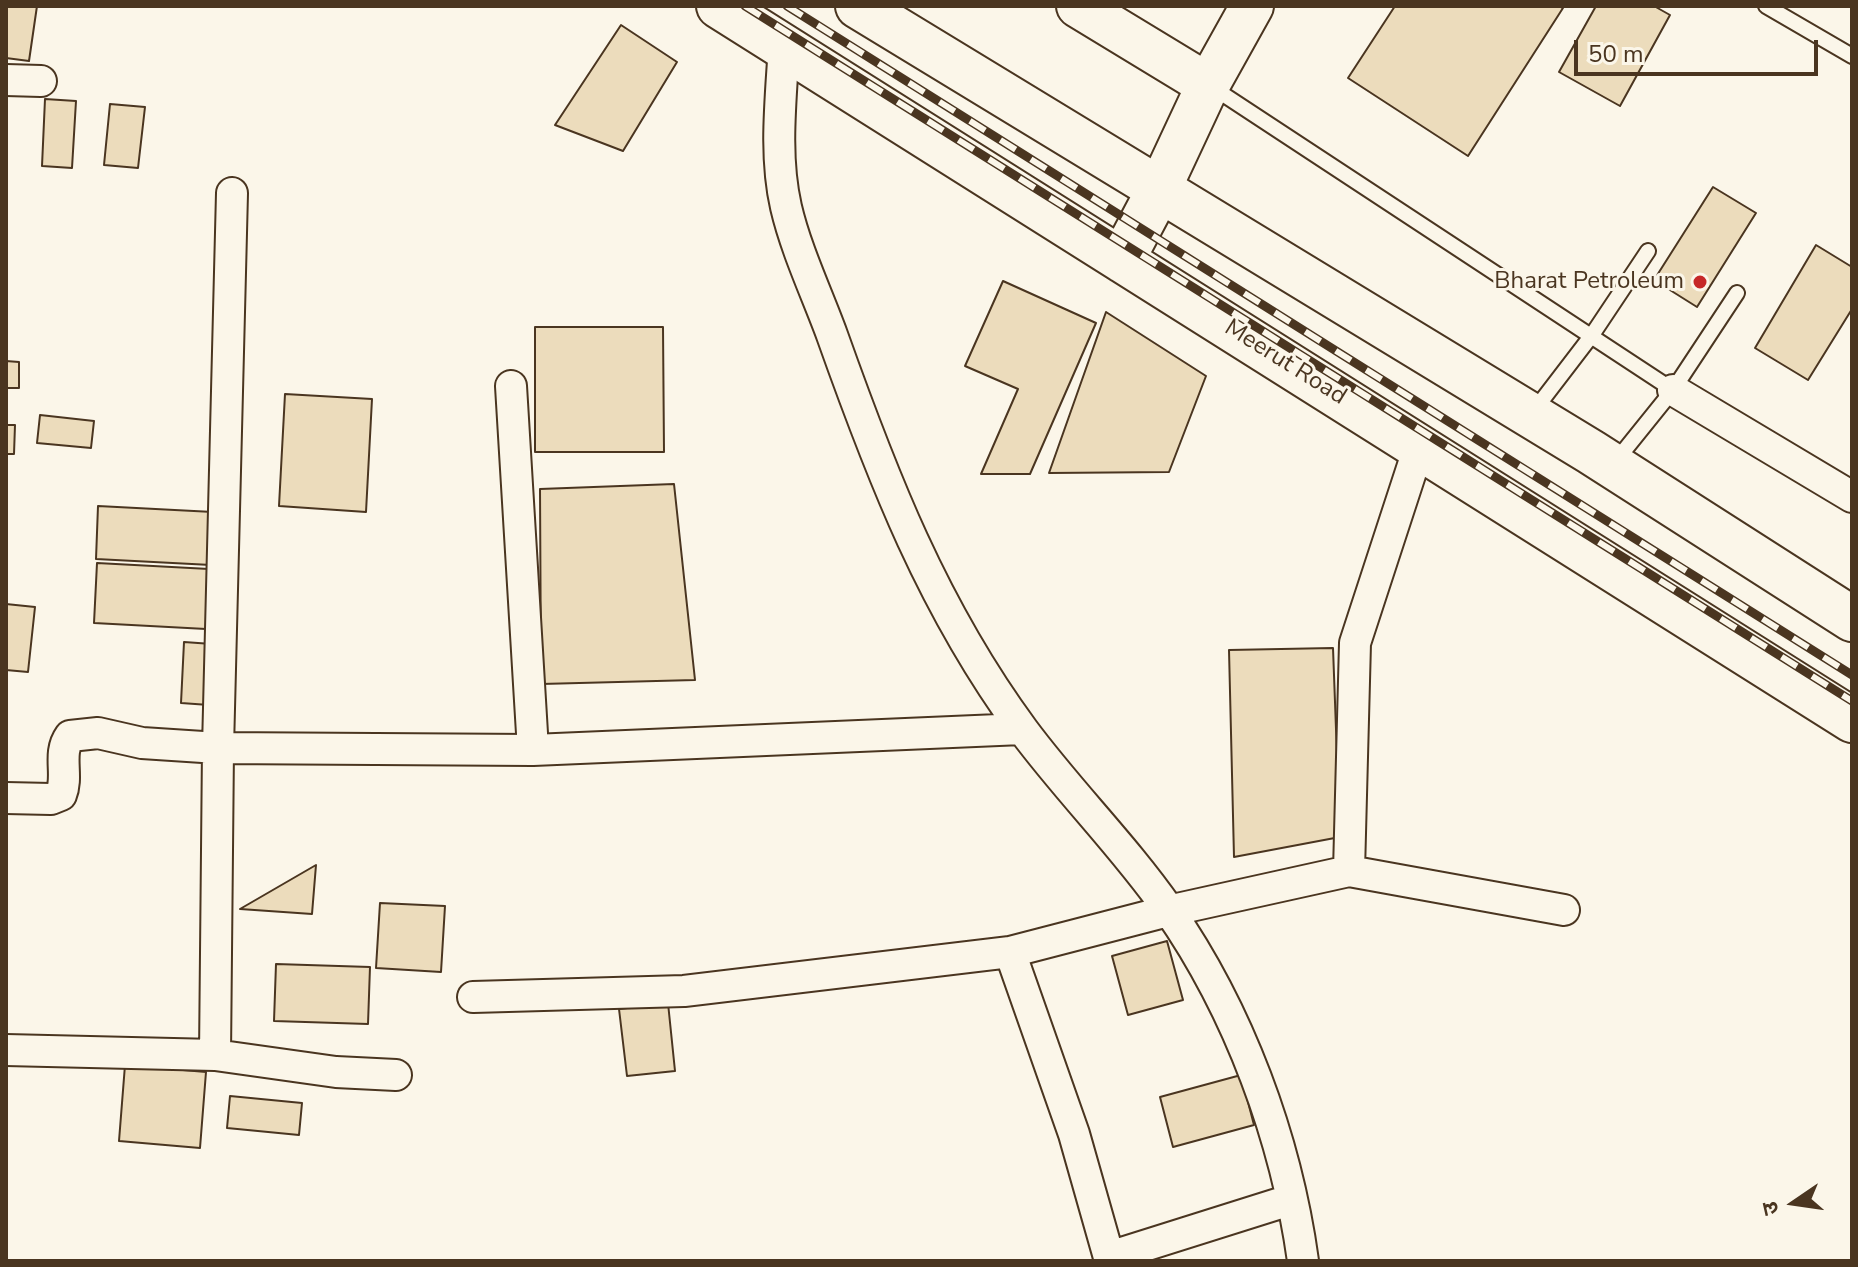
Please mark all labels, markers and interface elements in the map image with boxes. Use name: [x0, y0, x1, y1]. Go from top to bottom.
scale bar: [1578, 24, 1822, 74]
text: 50 m: [1588, 38, 1644, 70]
place label: Bharat Petroleum: [1494, 268, 1684, 296]
marker: Bharat Petroleum: [1691, 273, 1709, 291]
street label: Meerut Road: [1219, 314, 1351, 412]
north arrow: [1754, 1163, 1834, 1243]
text: उ: [1755, 1199, 1787, 1218]

